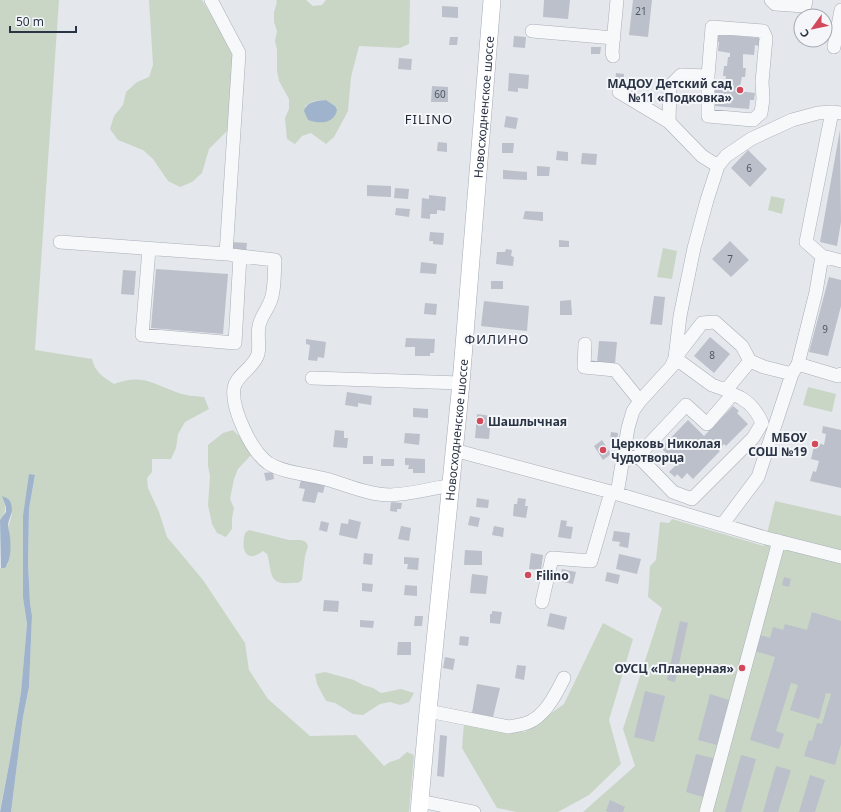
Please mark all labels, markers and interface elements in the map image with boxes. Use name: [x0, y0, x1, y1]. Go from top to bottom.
house number: 21: [635, 4, 647, 18]
scale bar: [10, 8, 76, 34]
north arrow: [793, 8, 833, 48]
text: 50 m: [16, 13, 44, 30]
text: С: [796, 27, 812, 41]
street label: Новосходненское шоссе: [469, 35, 498, 179]
place label: МАДОУ Детский сад №11 «Подковка»: [607, 75, 732, 106]
marker: МАДОУ Детский сад №11 «Подковка»: [735, 85, 745, 95]
house number: 60: [434, 87, 446, 101]
district label: FILINO: [405, 110, 453, 128]
house number: 6: [746, 161, 752, 175]
house number: 7: [727, 252, 733, 266]
house number: 9: [822, 322, 828, 336]
district label: ФИЛИНО: [465, 330, 529, 348]
house number: 8: [709, 348, 715, 362]
street label: Новосходненское шоссе: [441, 358, 471, 502]
place label: Шашлычная: [488, 413, 567, 430]
marker: Шашлычная: [475, 416, 485, 426]
place label: МБОУ СОШ №19: [748, 429, 807, 460]
place label: Церковь Николая Чудотворца: [611, 435, 721, 466]
marker: МБОУ СОШ №19: [810, 439, 820, 449]
marker: Церковь Николая Чудотворца: [598, 445, 608, 455]
place label: Filino: [536, 567, 569, 584]
marker: Filino: [523, 570, 533, 580]
place label: ОУСЦ «Планерная»: [614, 660, 734, 677]
marker: ОУСЦ «Планерная»: [737, 663, 747, 673]

